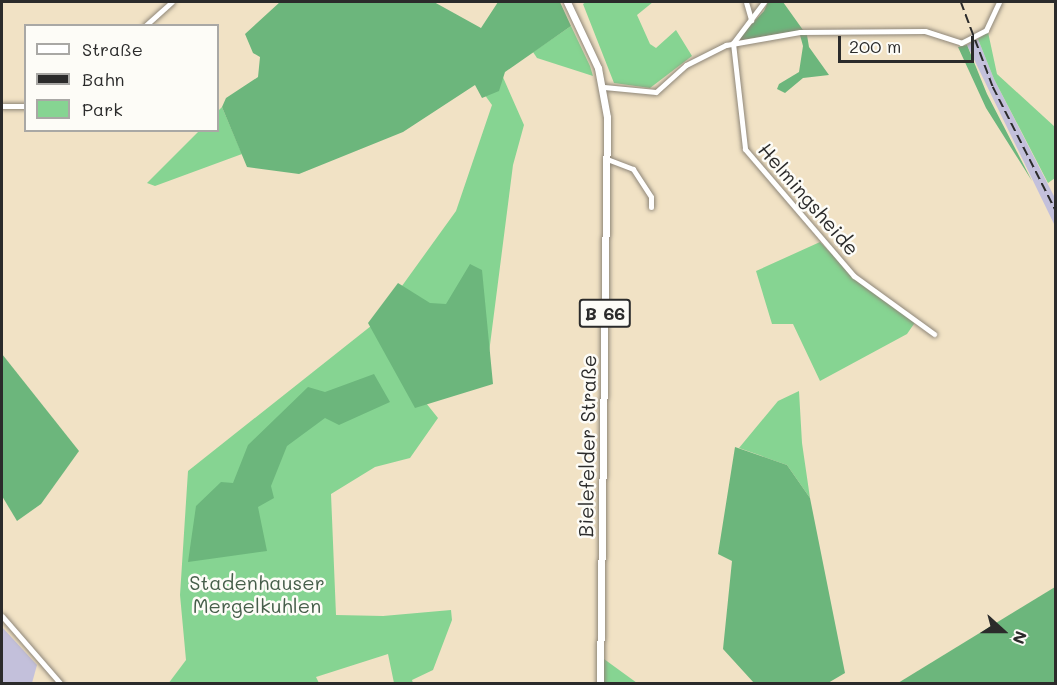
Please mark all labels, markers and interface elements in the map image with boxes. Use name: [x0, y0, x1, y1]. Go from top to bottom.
legend: [24, 24, 219, 132]
scale bar: [841, 24, 978, 62]
text: 200 m: [849, 34, 901, 58]
text: Straße: [82, 37, 143, 61]
text: Bahn: [82, 67, 125, 91]
text: Park: [82, 97, 123, 121]
street label: Helmingsheide: [754, 138, 864, 260]
road number: B 66: [578, 298, 632, 328]
street label: Bielefelder Straße: [573, 354, 601, 538]
park label: Stadenhauser Mergelkuhlen: [189, 571, 325, 618]
north arrow: [973, 601, 1033, 661]
text: N: [1008, 628, 1032, 647]

